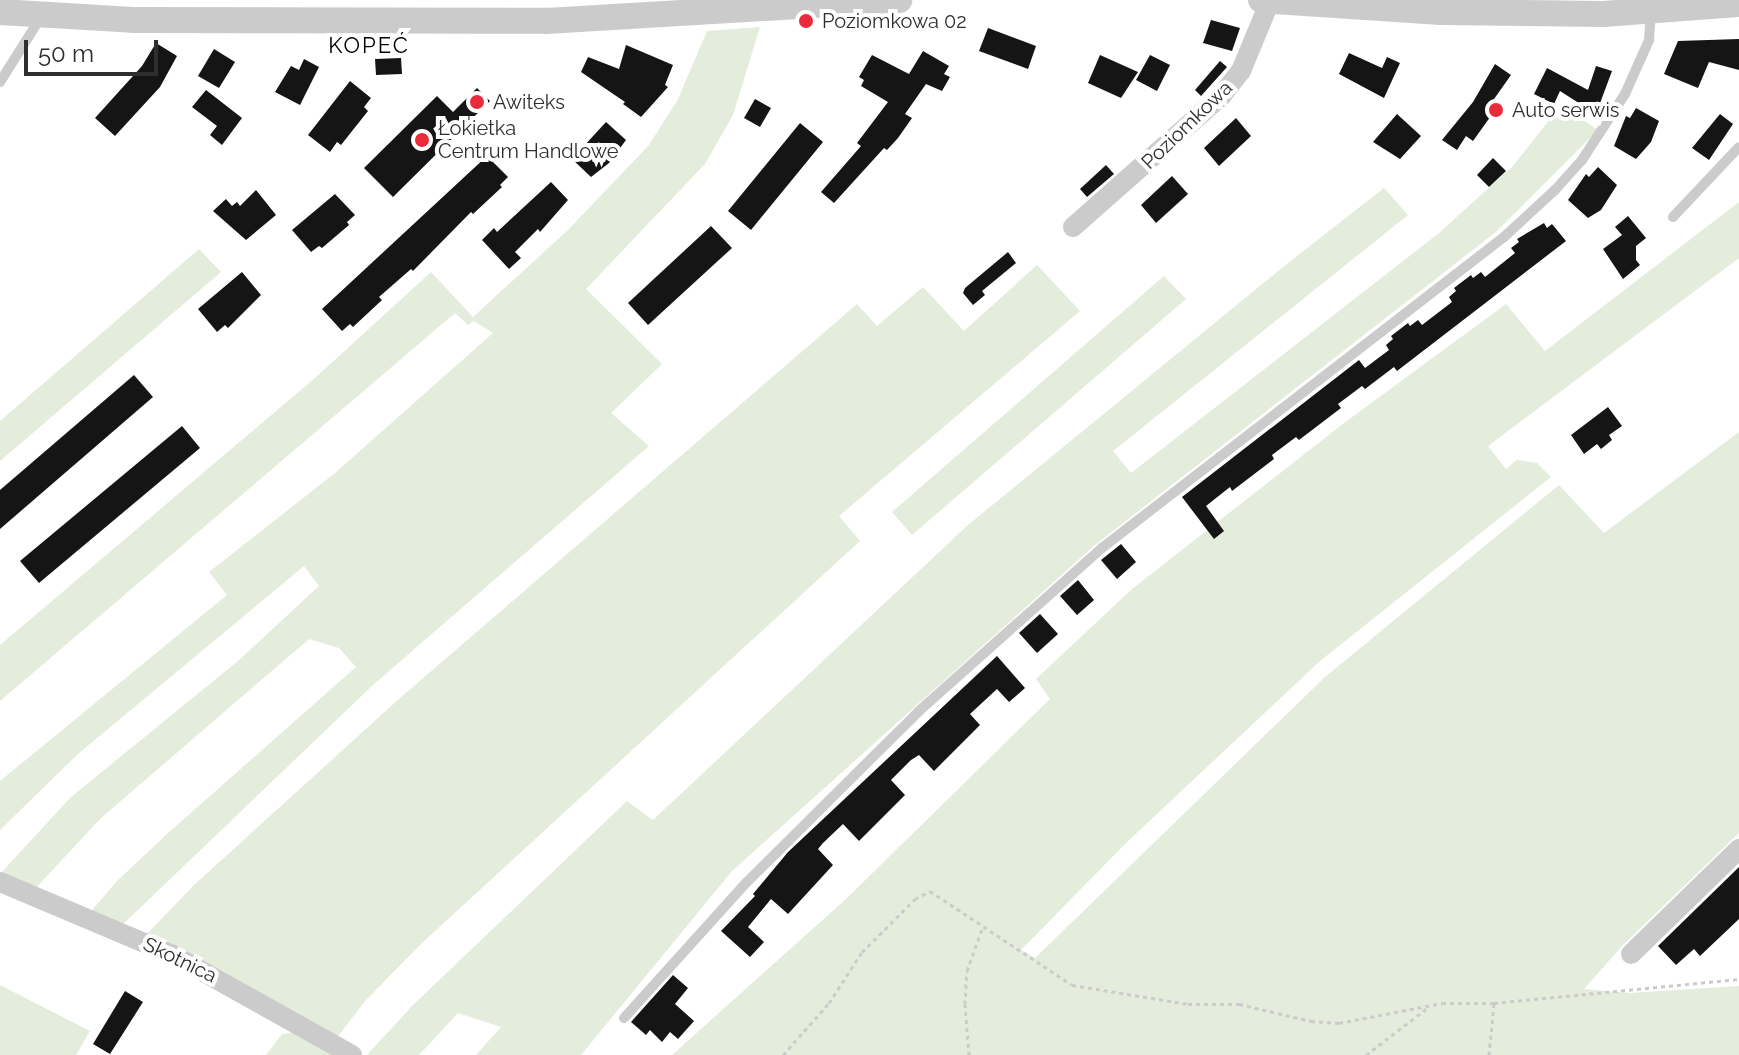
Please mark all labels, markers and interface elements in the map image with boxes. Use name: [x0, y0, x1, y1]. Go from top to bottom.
place label: Poziomkowa 02: [822, 9, 967, 33]
marker: Poziomkowa 02: [797, 12, 815, 30]
scale bar: [28, 24, 162, 74]
district label: KOPEĆ: [328, 33, 410, 59]
text: 50 m: [38, 39, 94, 68]
street label: Poziomkowa: [1137, 76, 1237, 174]
place label: Awiteks: [493, 90, 565, 114]
marker: Awiteks: [468, 93, 486, 111]
place label: Auto serwis: [1512, 98, 1619, 122]
marker: Auto serwis: [1487, 101, 1505, 119]
place label: Łokietka Centrum Handlowe: [438, 116, 618, 163]
marker: Łokietka Centrum Handlowe: [413, 131, 431, 149]
street label: Skotnica: [139, 932, 221, 988]

